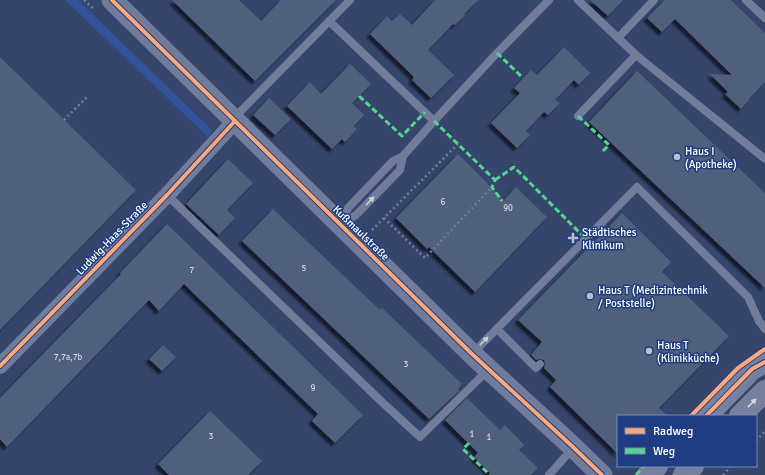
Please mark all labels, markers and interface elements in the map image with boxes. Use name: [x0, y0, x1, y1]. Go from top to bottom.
place label: Haus I (Apotheke): [685, 145, 737, 171]
marker: Haus I (Apotheke): [672, 152, 682, 162]
one-way arrow: [365, 196, 375, 206]
house number: 6: [441, 197, 446, 208]
street label: Ludwig-Haas-Straße: [74, 199, 150, 277]
street label: Kußmaulstraße: [330, 203, 392, 263]
house number: 90: [503, 203, 513, 214]
place label: Städtisches Klinikum: [582, 226, 637, 252]
marker: Städtisches Klinikum: [567, 232, 579, 244]
house number: 5: [302, 263, 307, 274]
house number: 7: [190, 265, 195, 276]
place label: Haus T (Medizintechnik / Poststelle): [598, 284, 708, 310]
marker: Haus T (Medizintechnik / Poststelle): [585, 291, 595, 301]
one-way arrow: [479, 336, 489, 346]
place label: Haus T (Klinikküche): [657, 339, 720, 365]
marker: Haus T (Klinikküche): [644, 346, 654, 356]
house number: 7,7a,7b: [54, 352, 83, 363]
house number: 3: [404, 359, 409, 370]
house number: 9: [311, 383, 316, 394]
one-way arrow: [747, 398, 757, 408]
legend: [617, 415, 757, 467]
text: Radweg: [653, 424, 693, 439]
house number: 1: [470, 429, 475, 440]
house number: 3: [209, 431, 214, 442]
house number: 1: [487, 432, 492, 443]
text: Weg: [653, 444, 675, 459]

